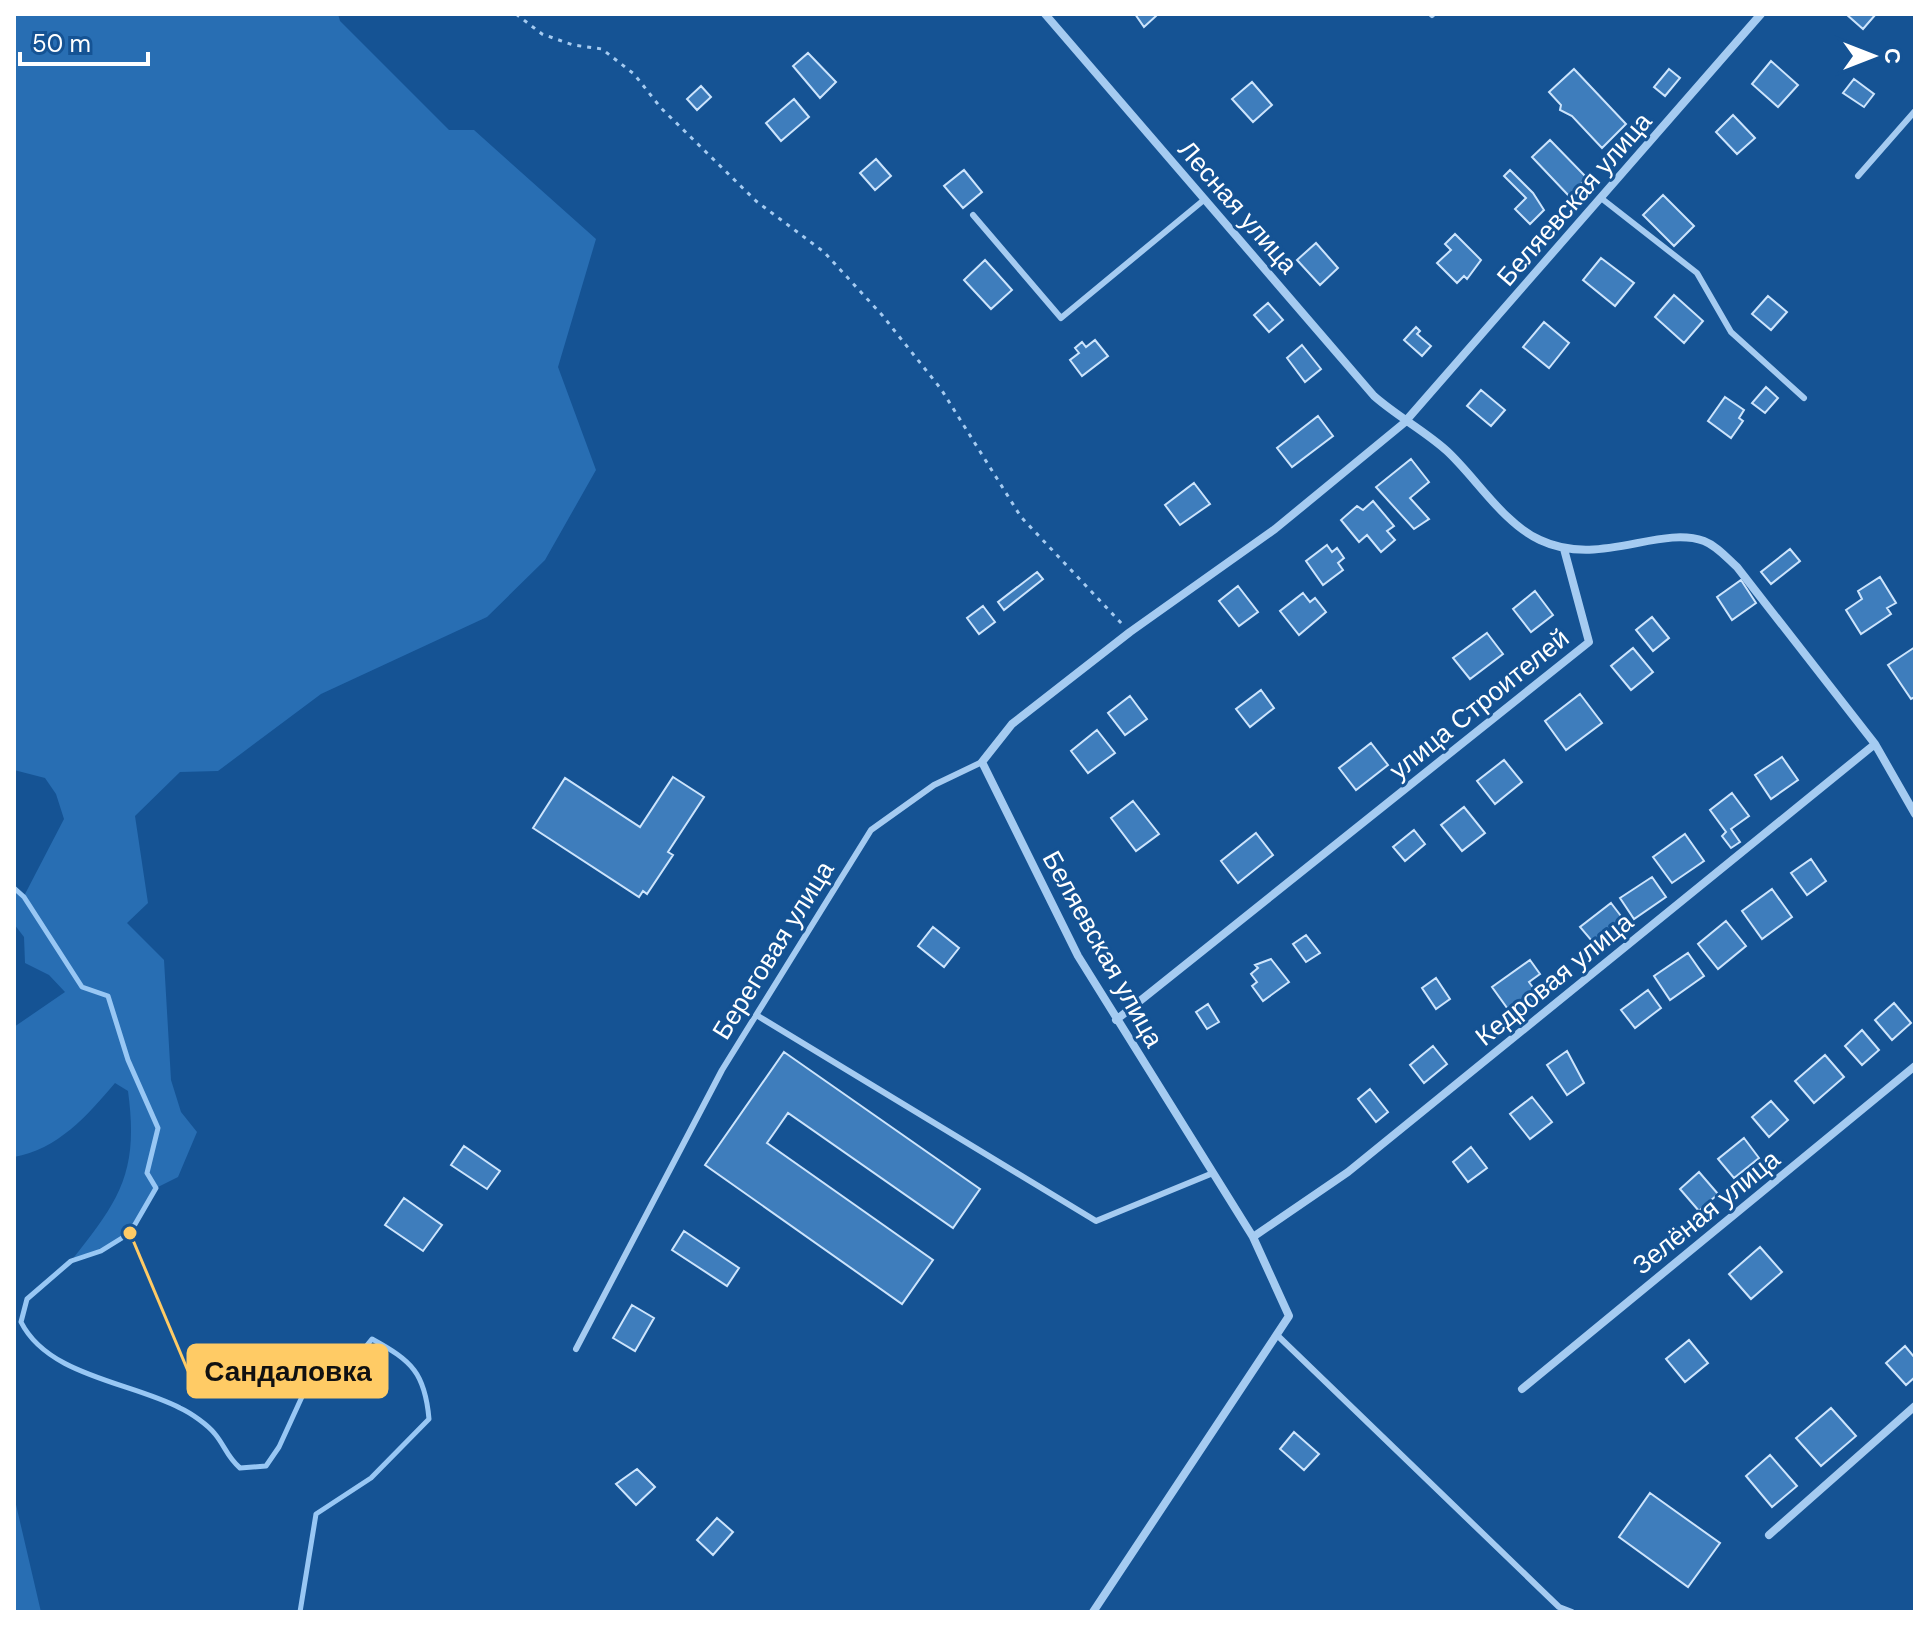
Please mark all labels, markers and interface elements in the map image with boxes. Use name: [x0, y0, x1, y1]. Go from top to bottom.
scale bar: [20, 16, 148, 66]
north arrow: [1833, 16, 1913, 96]
text: 50 m: [32, 28, 91, 59]
text: С: [1878, 48, 1907, 64]
street label: Беляевская улица: [1489, 105, 1659, 293]
street label: Лесная улица: [1171, 133, 1306, 281]
street label: улица Строителей: [1382, 621, 1576, 787]
street label: Беляевская улица: [1035, 845, 1171, 1054]
street label: Береговая улица: [704, 854, 842, 1046]
street label: Кедровая улица: [1468, 905, 1640, 1053]
street label: Зелёная улица: [1625, 1142, 1787, 1282]
callout: Сандаловка: [188, 1345, 387, 1397]
text: Сандаловка: [204, 1353, 372, 1390]

